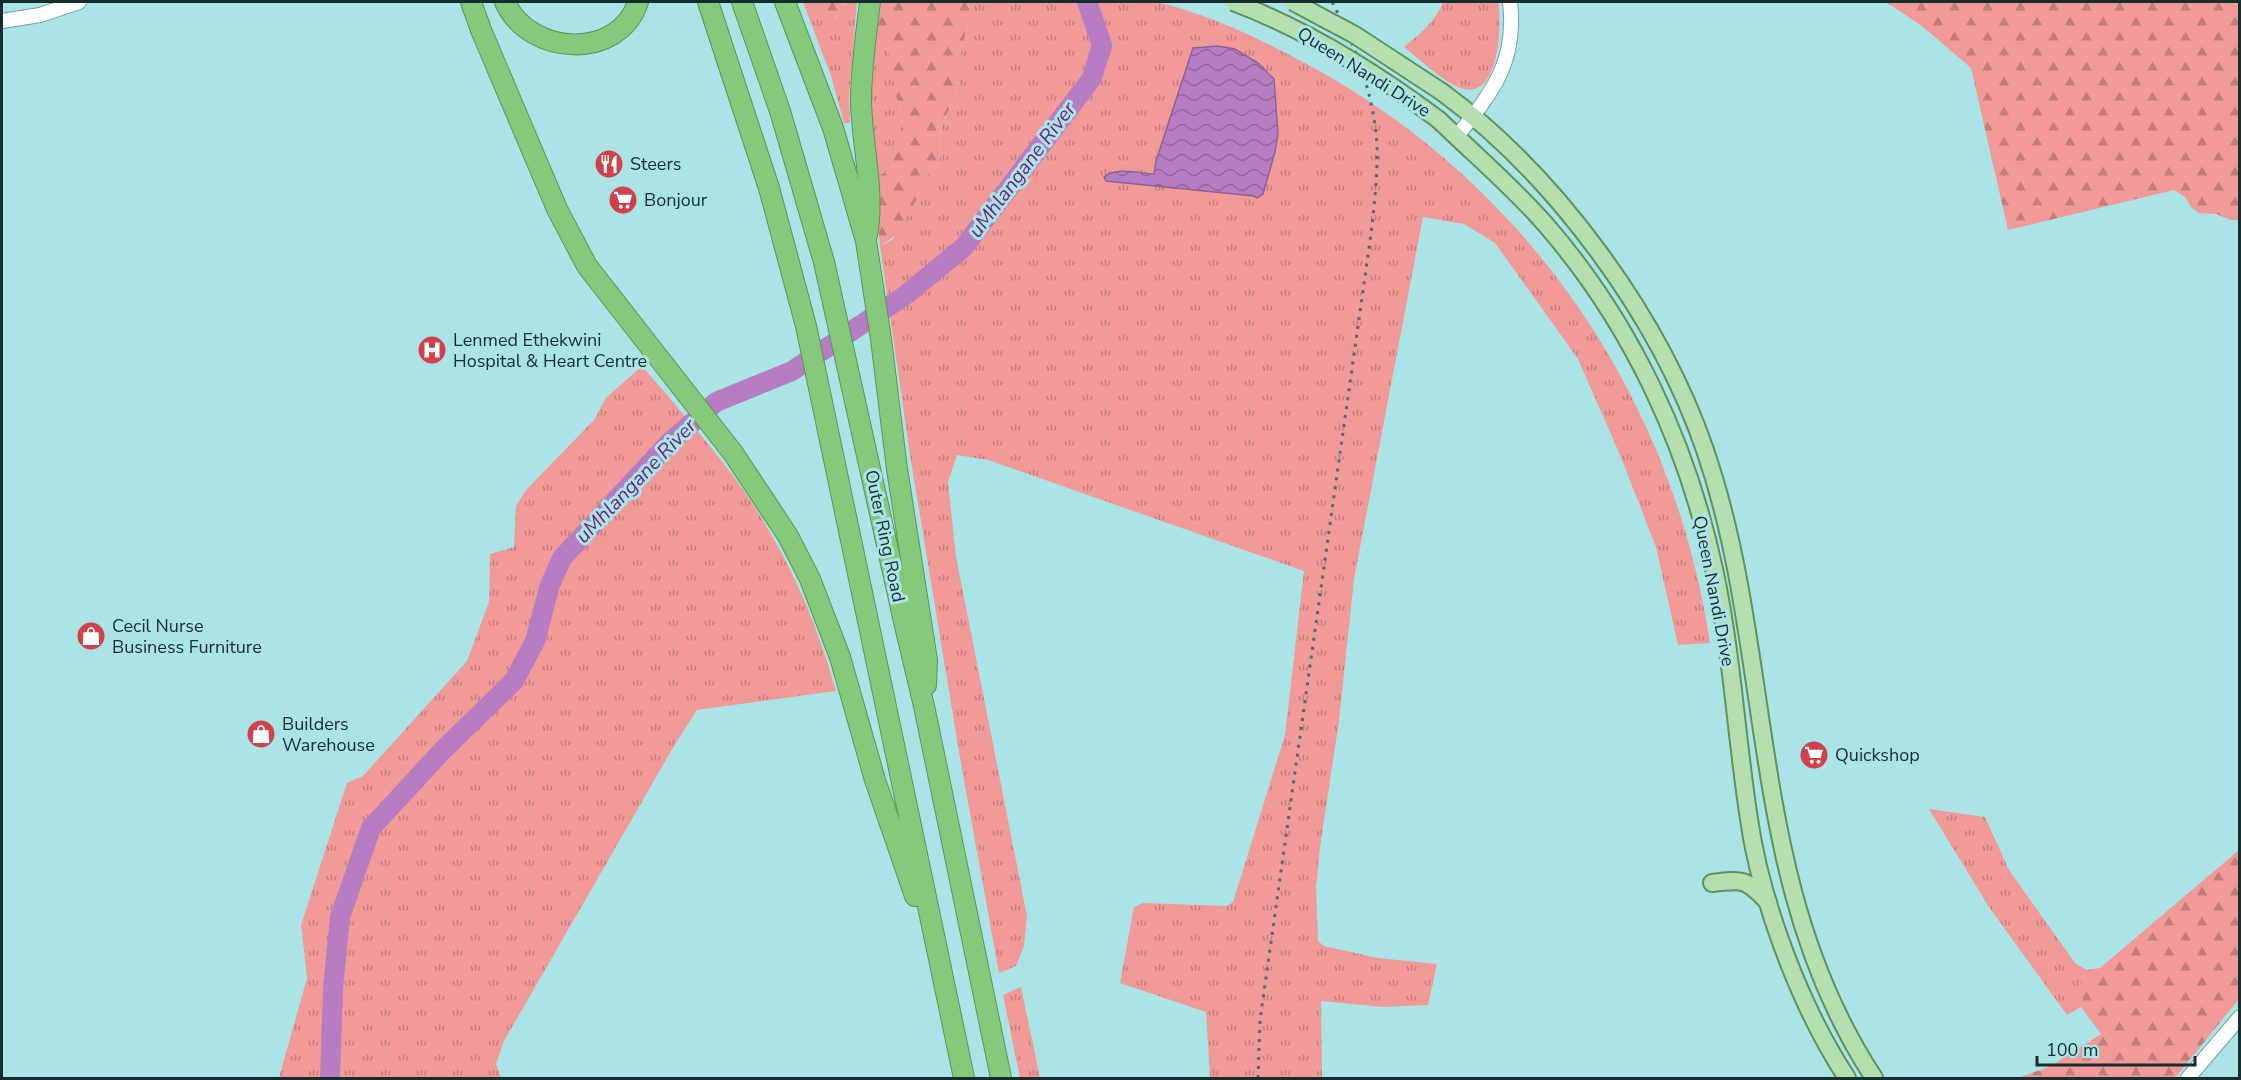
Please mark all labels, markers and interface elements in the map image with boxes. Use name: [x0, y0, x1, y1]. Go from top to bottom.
street label: Queen Nandi Drive: [1293, 21, 1435, 123]
water label: uMhlangane River: [962, 96, 1082, 243]
restaurant icon: Steers: [593, 148, 625, 180]
place label: Steers: [630, 152, 681, 176]
supermarket icon: Bonjour: [607, 184, 639, 216]
place label: Bonjour: [644, 188, 708, 212]
place label: Lenmed Ethekwini Hospital & Heart Centre: [453, 328, 647, 373]
hospital icon: Lenmed Ethekwini Hospital & Heart Centre: [416, 334, 448, 366]
water label: uMhlangane River: [570, 412, 703, 549]
street label: Outer Ring Road: [859, 468, 911, 604]
street label: Queen Nandi Drive: [1688, 514, 1740, 668]
place label: Cecil Nurse Business Furniture: [112, 614, 262, 659]
shop icon: Cecil Nurse Business Furniture: [75, 620, 107, 652]
place label: Builders Warehouse: [282, 712, 375, 757]
shop icon: Builders Warehouse: [245, 718, 277, 750]
supermarket icon: Quickshop: [1798, 739, 1830, 771]
place label: Quickshop: [1835, 743, 1920, 767]
scale bar: [2037, 1029, 2194, 1067]
text: 100 m: [2046, 1038, 2098, 1062]

